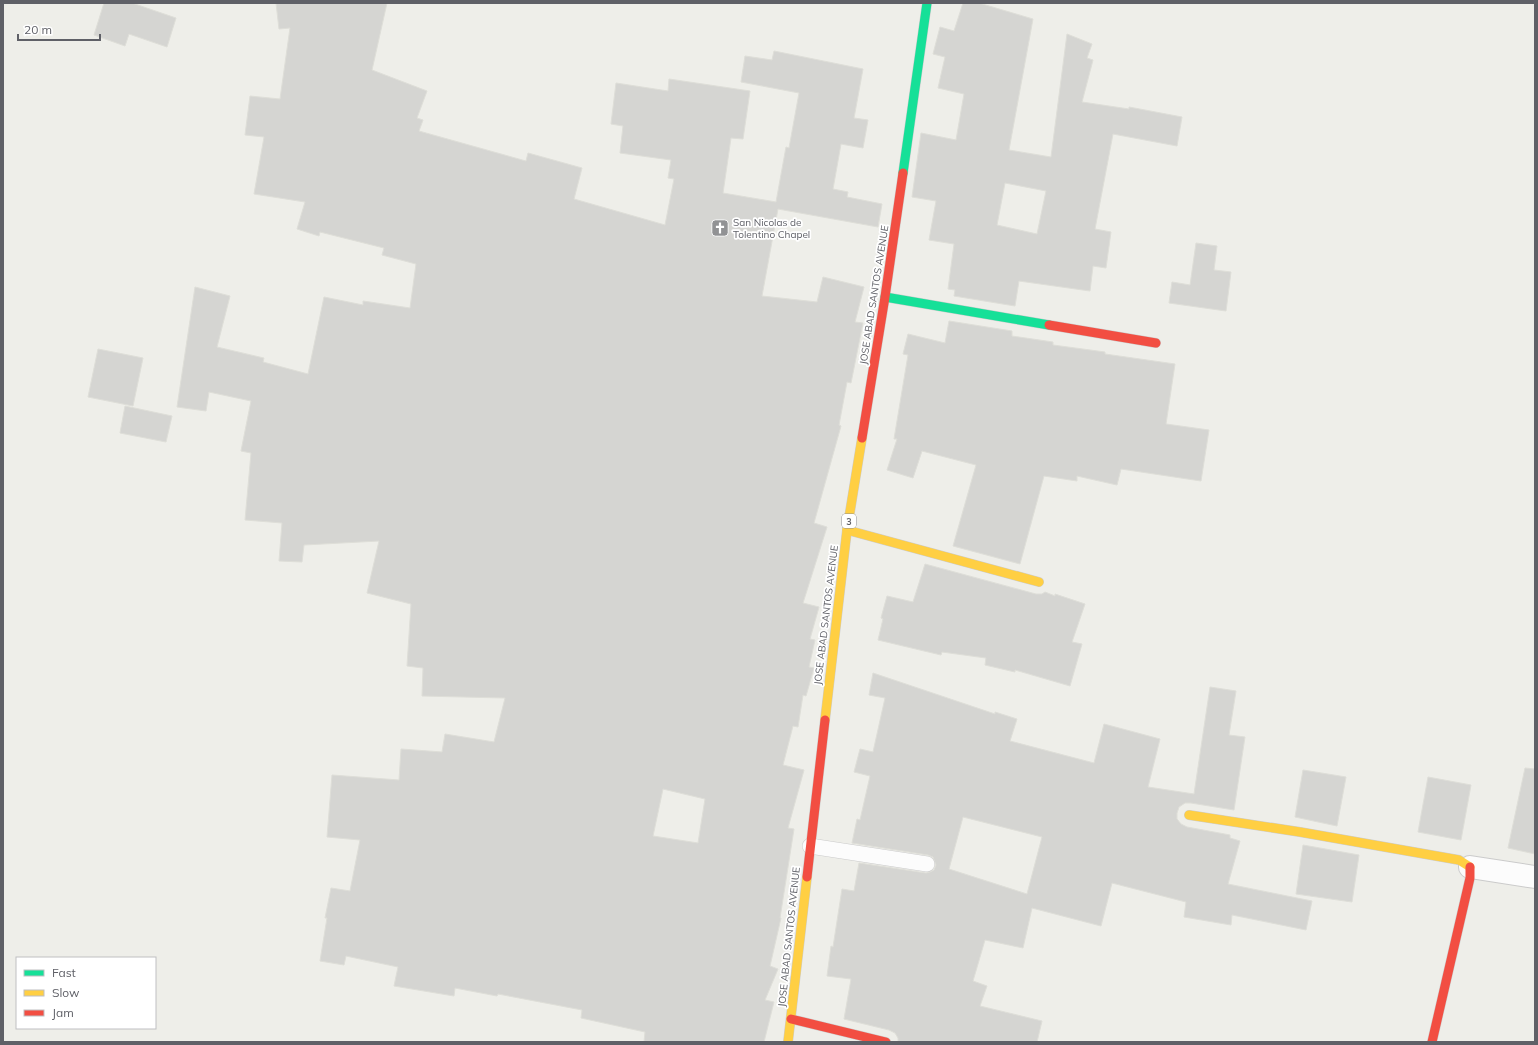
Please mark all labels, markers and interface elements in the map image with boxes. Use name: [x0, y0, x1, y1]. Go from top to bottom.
scale bar: [18, 16, 100, 42]
text: 20 m: [24, 22, 52, 37]
place label: San Nicolas de Tolentino Chapel: [733, 216, 810, 241]
church icon: San Nicolas de Tolentino Chapel: [710, 218, 730, 238]
street label: JOSE ABAD SANTOS AVENUE: [857, 224, 891, 366]
road number: 3: [842, 514, 856, 528]
street label: JOSE ABAD SANTOS AVENUE: [811, 544, 841, 686]
street label: JOSE ABAD SANTOS AVENUE: [775, 866, 803, 1008]
legend: [16, 957, 156, 1029]
text: Fast: [52, 965, 76, 980]
text: Slow: [52, 985, 80, 1000]
text: Jam: [52, 1005, 74, 1020]

